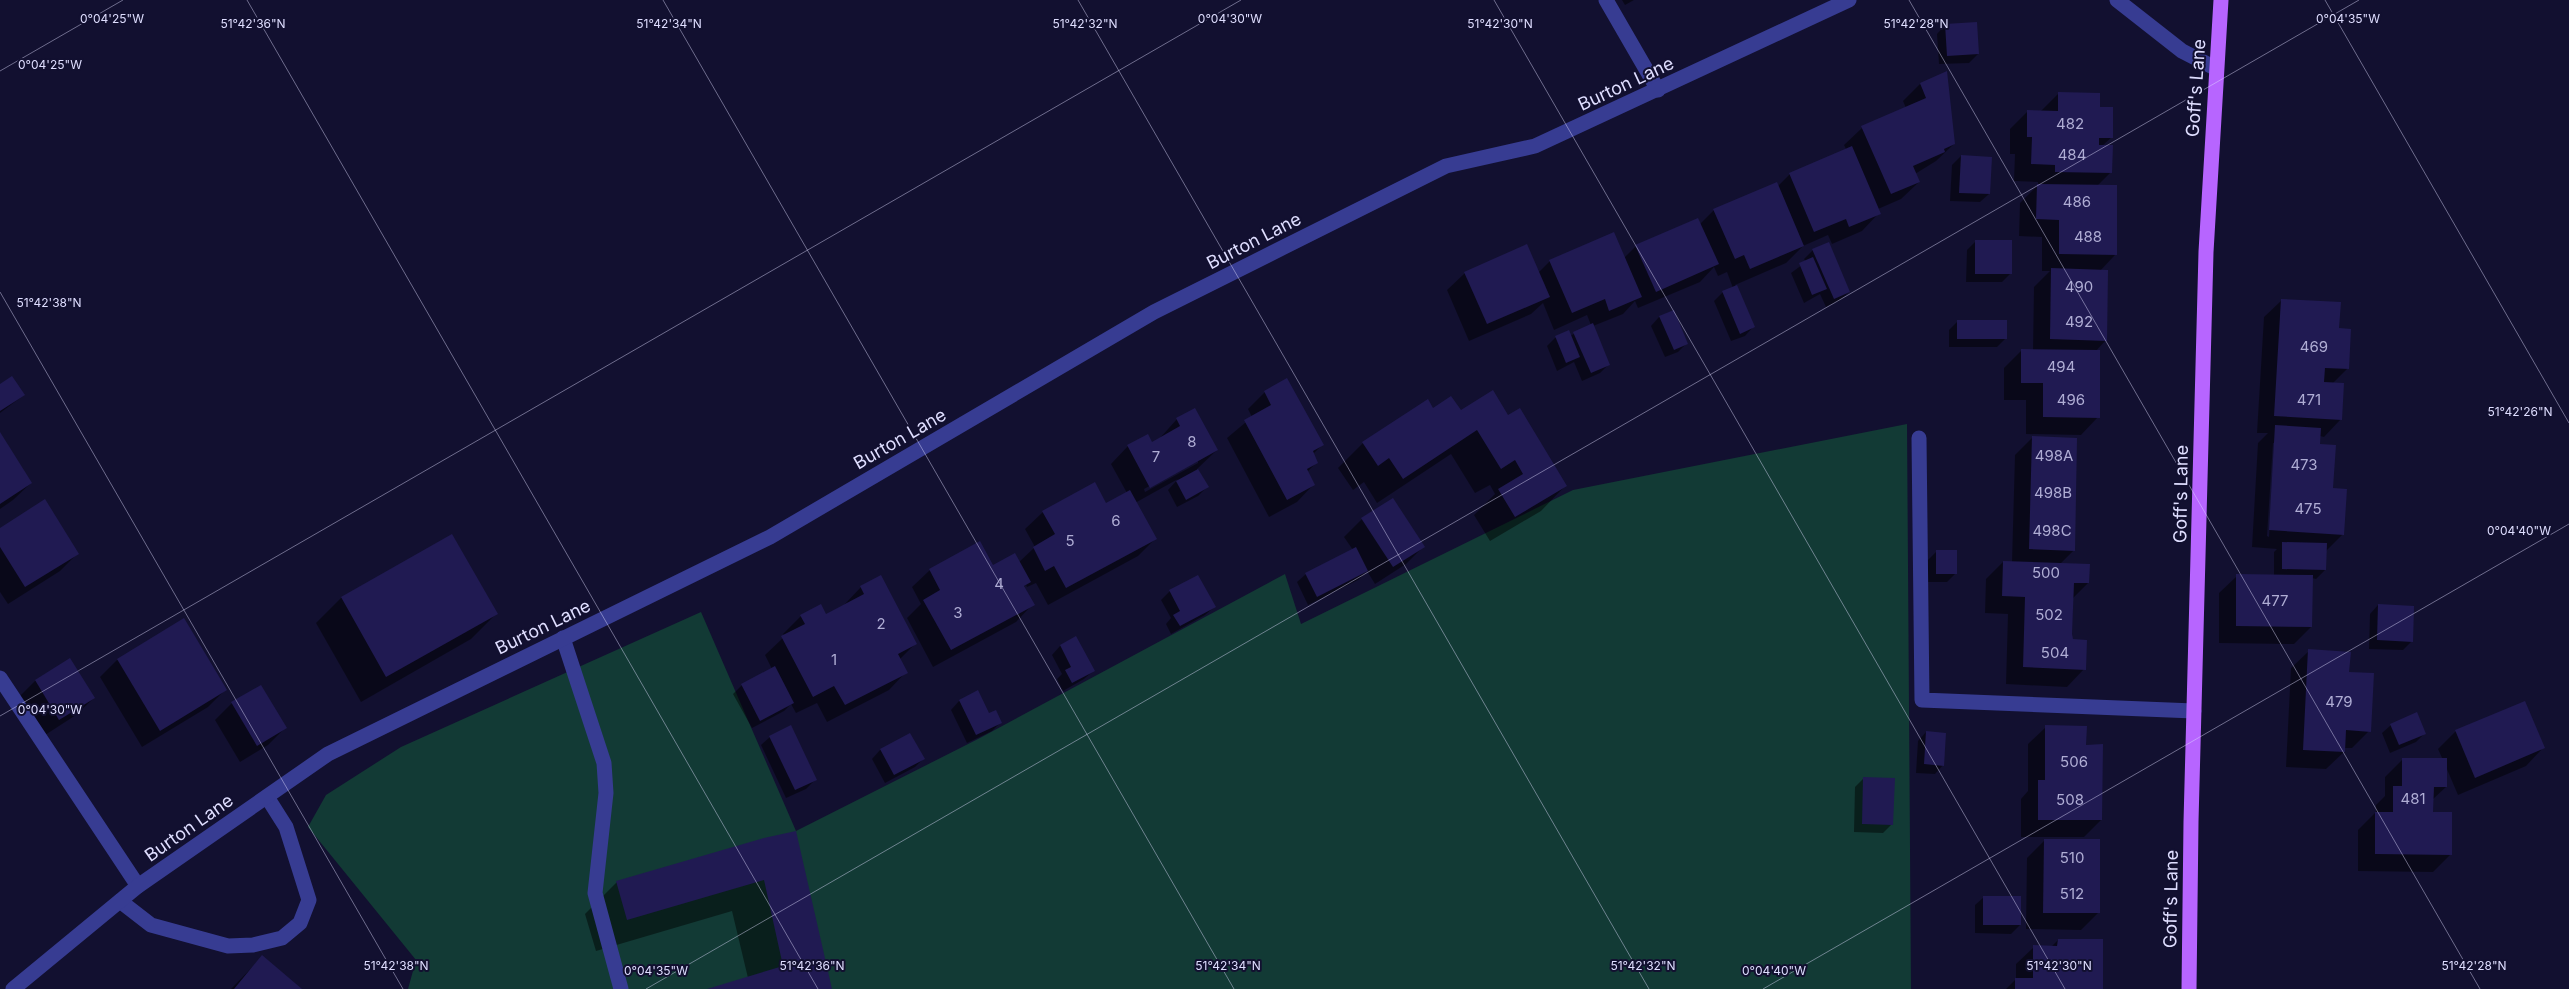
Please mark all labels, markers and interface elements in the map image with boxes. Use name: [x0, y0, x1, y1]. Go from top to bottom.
text: 0°04'25"W: [80, 11, 144, 26]
text: 0°04'30"W: [1198, 11, 1262, 26]
text: 0°04'35"W: [2316, 11, 2380, 26]
text: 51°42'36"N: [220, 16, 286, 31]
text: 51°42'34"N: [636, 16, 702, 31]
text: 51°42'32"N: [1052, 16, 1118, 31]
text: 51°42'30"N: [1467, 16, 1533, 31]
text: 51°42'28"N: [1883, 16, 1949, 31]
street label: Goff's Lane: [2182, 38, 2209, 138]
street label: Burton Lane: [1575, 52, 1677, 115]
text: 0°04'25"W: [18, 57, 82, 72]
house number: 482: [2056, 114, 2084, 133]
house number: 484: [2058, 145, 2086, 164]
house number: 486: [2063, 192, 2091, 211]
street label: Burton Lane: [1203, 208, 1304, 273]
house number: 488: [2074, 227, 2102, 246]
house number: 490: [2065, 277, 2093, 296]
text: 51°42'38"N: [16, 295, 82, 310]
house number: 492: [2065, 312, 2093, 331]
house number: 469: [2300, 337, 2328, 356]
house number: 494: [2047, 357, 2075, 376]
house number: 496: [2057, 390, 2085, 409]
house number: 471: [2297, 390, 2321, 409]
street label: Burton Lane: [850, 404, 950, 473]
text: 51°42'26"N: [2487, 404, 2553, 419]
house number: 8: [1187, 432, 1197, 451]
street label: Goff's Lane: [2169, 445, 2192, 543]
house number: 498A: [2035, 446, 2073, 465]
house number: 7: [1152, 447, 1160, 466]
house number: 473: [2290, 455, 2318, 474]
house number: 498B: [2034, 483, 2072, 502]
house number: 475: [2294, 499, 2322, 518]
house number: 6: [1111, 511, 1121, 530]
house number: 498C: [2032, 521, 2072, 540]
text: 0°04'40"W: [2487, 523, 2551, 538]
house number: 5: [1065, 531, 1075, 550]
house number: 500: [2032, 563, 2060, 582]
house number: 4: [994, 574, 1004, 593]
house number: 477: [2262, 591, 2288, 610]
street label: Burton Lane: [492, 595, 594, 659]
house number: 3: [953, 603, 963, 622]
house number: 502: [2035, 605, 2063, 624]
house number: 2: [876, 614, 886, 633]
house number: 504: [2041, 643, 2069, 662]
house number: 1: [831, 650, 837, 669]
house number: 479: [2325, 692, 2353, 711]
text: 0°04'30"W: [18, 702, 82, 717]
house number: 506: [2060, 752, 2088, 771]
street label: Burton Lane: [140, 789, 237, 866]
house number: 481: [2400, 789, 2426, 808]
house number: 508: [2056, 790, 2084, 809]
house number: 510: [2060, 848, 2084, 867]
street label: Goff's Lane: [2159, 850, 2182, 948]
house number: 512: [2060, 884, 2084, 903]
text: 51°42'38"N: [363, 958, 429, 973]
text: 51°42'36"N: [779, 958, 845, 973]
text: 51°42'34"N: [1195, 958, 1261, 973]
text: 51°42'32"N: [1610, 958, 1676, 973]
text: 51°42'30"N: [2026, 958, 2092, 973]
text: 51°42'28"N: [2441, 958, 2507, 973]
text: 0°04'35"W: [624, 963, 688, 978]
text: 0°04'40"W: [1742, 963, 1806, 978]

